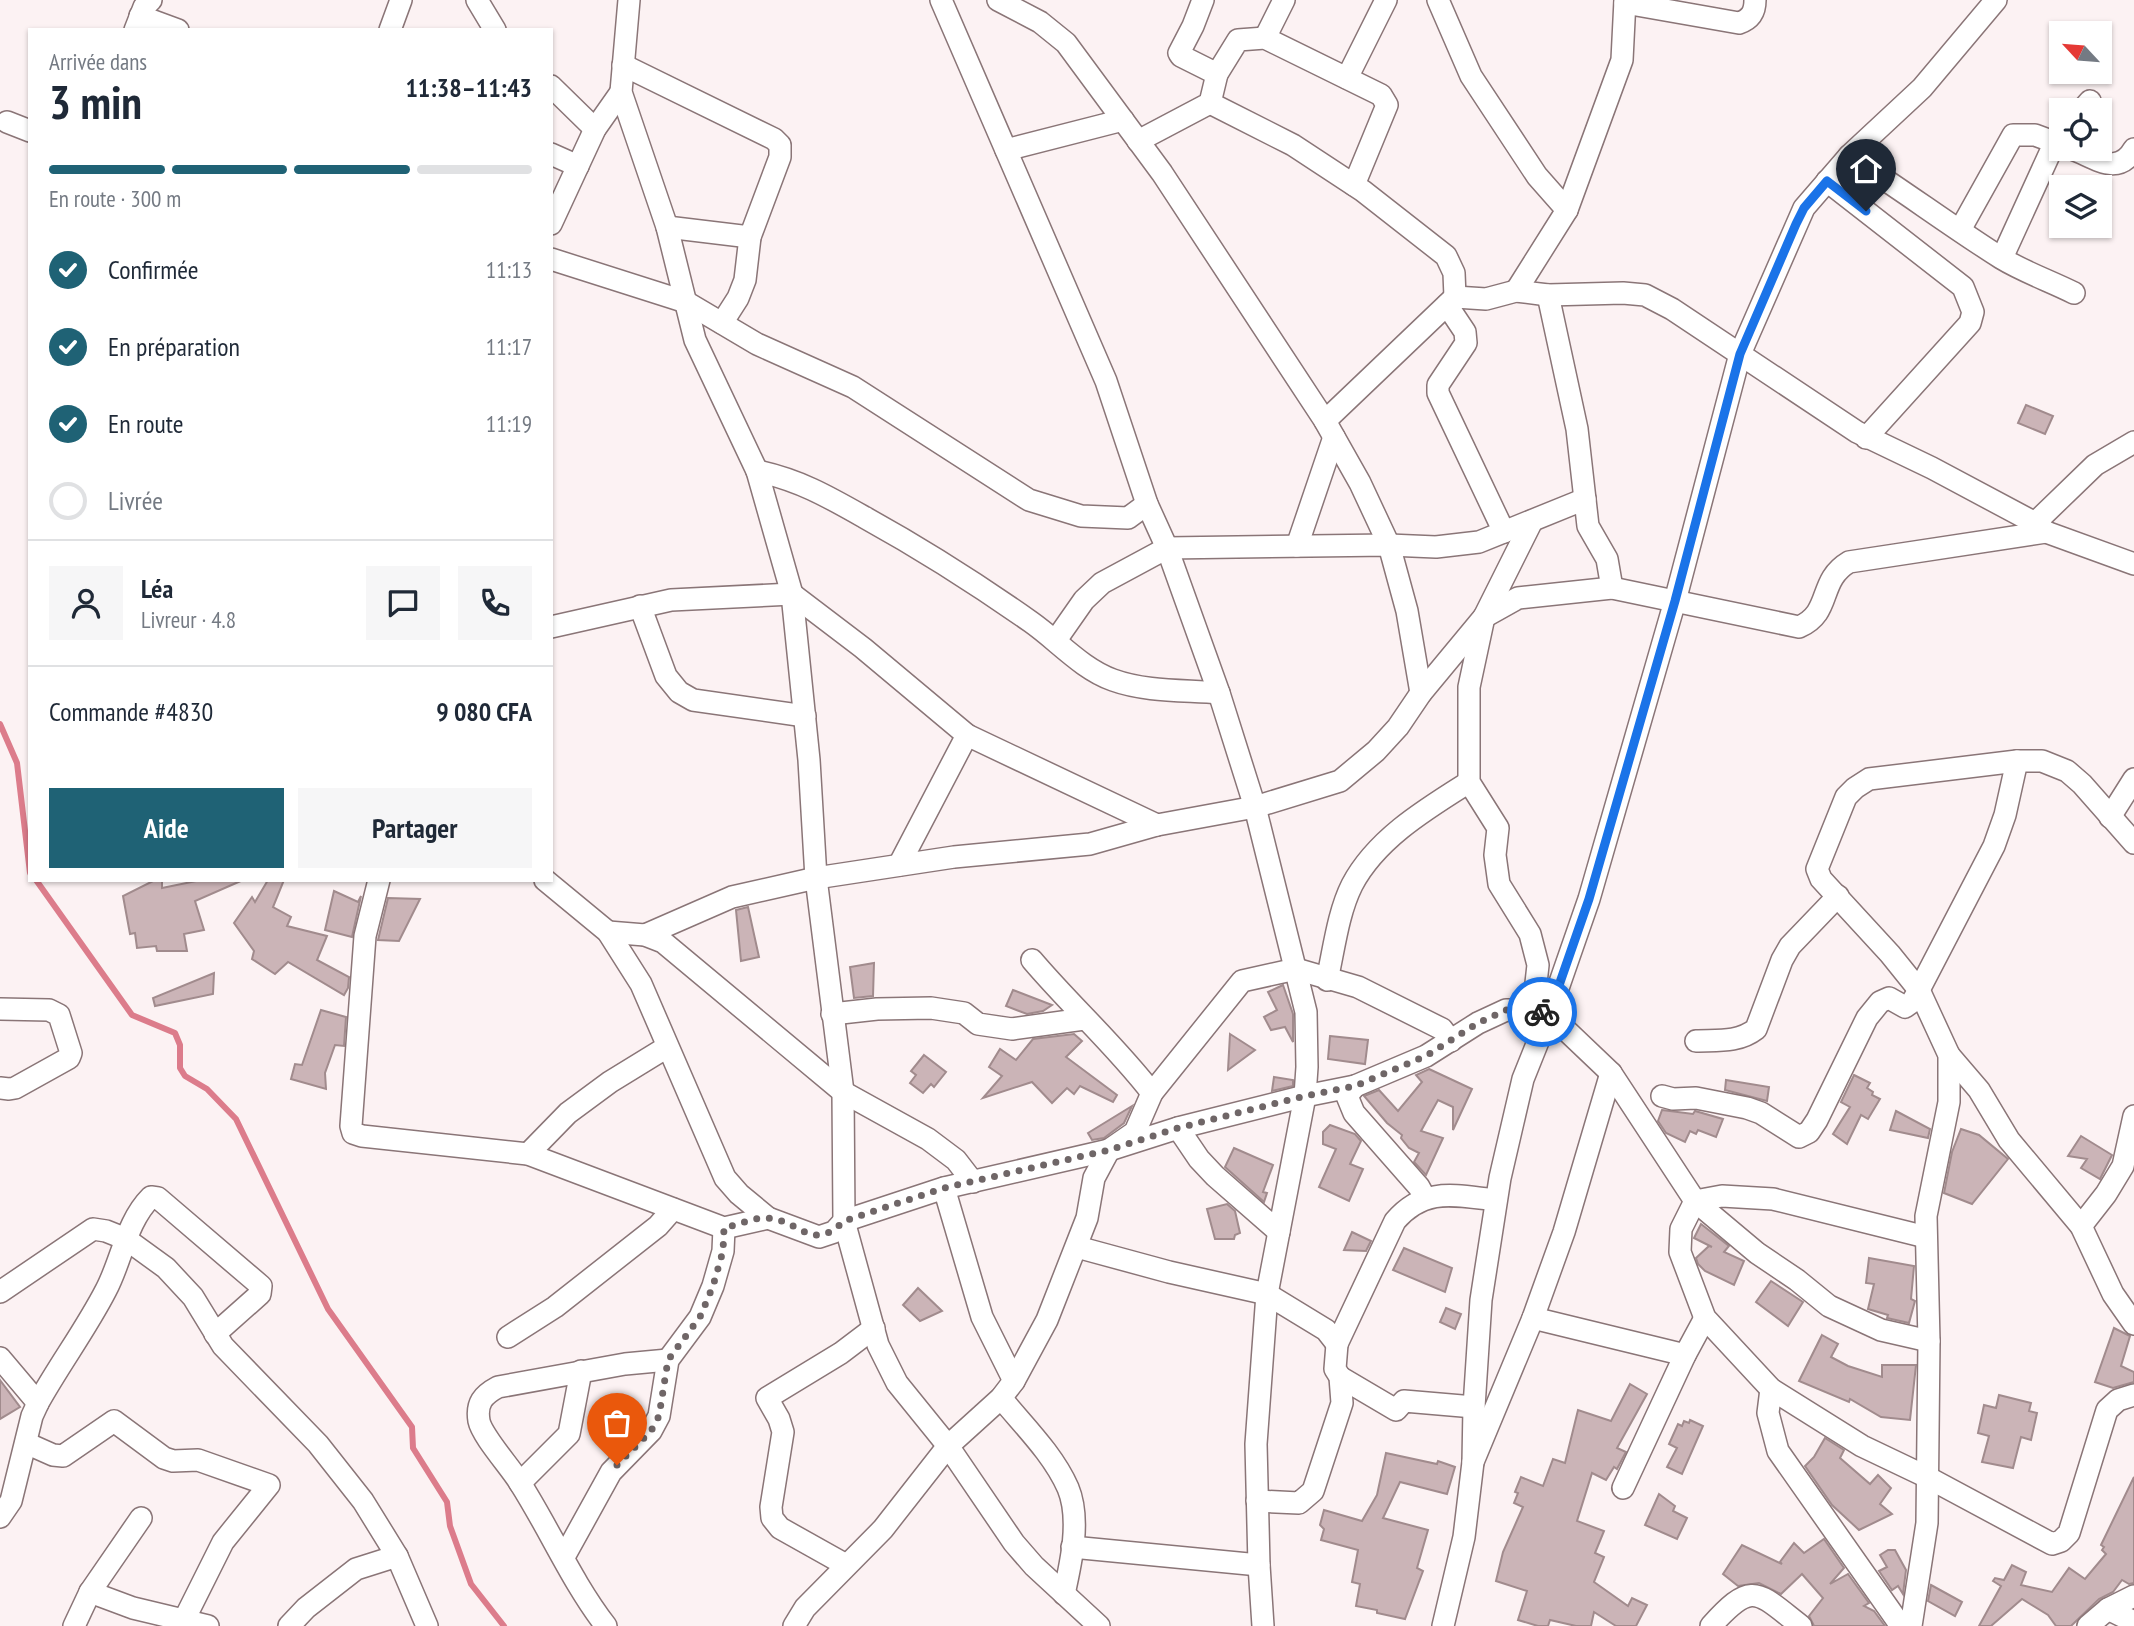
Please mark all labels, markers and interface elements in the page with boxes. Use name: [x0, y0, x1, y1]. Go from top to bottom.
north arrow: [2049, 21, 2112, 84]
map controls: [2049, 21, 2112, 238]
text: Arrivée dans: [49, 47, 147, 76]
text: 11:38–11:43: [405, 71, 532, 104]
text: 3 min: [49, 72, 142, 132]
button: locate: [2049, 98, 2112, 161]
pin: [1836, 139, 1896, 211]
icon: home: [1847, 150, 1885, 188]
button: layers: [2049, 175, 2112, 238]
text: En route · 300 m: [49, 184, 181, 213]
icon: check: [49, 251, 87, 289]
text: Confirmée: [108, 253, 199, 286]
text: 11:13: [486, 255, 532, 284]
icon: check: [49, 328, 87, 366]
text: En préparation: [108, 330, 240, 363]
text: 11:17: [486, 332, 532, 361]
icon: check: [49, 405, 87, 443]
text: En route: [108, 407, 183, 440]
text: 11:19: [486, 409, 532, 438]
text: Livrée: [108, 484, 163, 517]
button: person: [49, 566, 123, 640]
button: chat: [366, 566, 440, 640]
button: phone: [458, 566, 532, 640]
text: Léa: [141, 572, 173, 605]
text: Livreur · 4.8: [141, 605, 236, 634]
text: Commande #4830: [49, 695, 213, 728]
text: 9 080 CFA: [436, 695, 532, 728]
button: Aide: [49, 788, 284, 868]
button: Partager: [298, 788, 532, 868]
courier: [1507, 977, 1577, 1047]
icon: bike: [1523, 993, 1561, 1031]
pin: [587, 1393, 647, 1465]
icon: bag: [598, 1404, 636, 1442]

